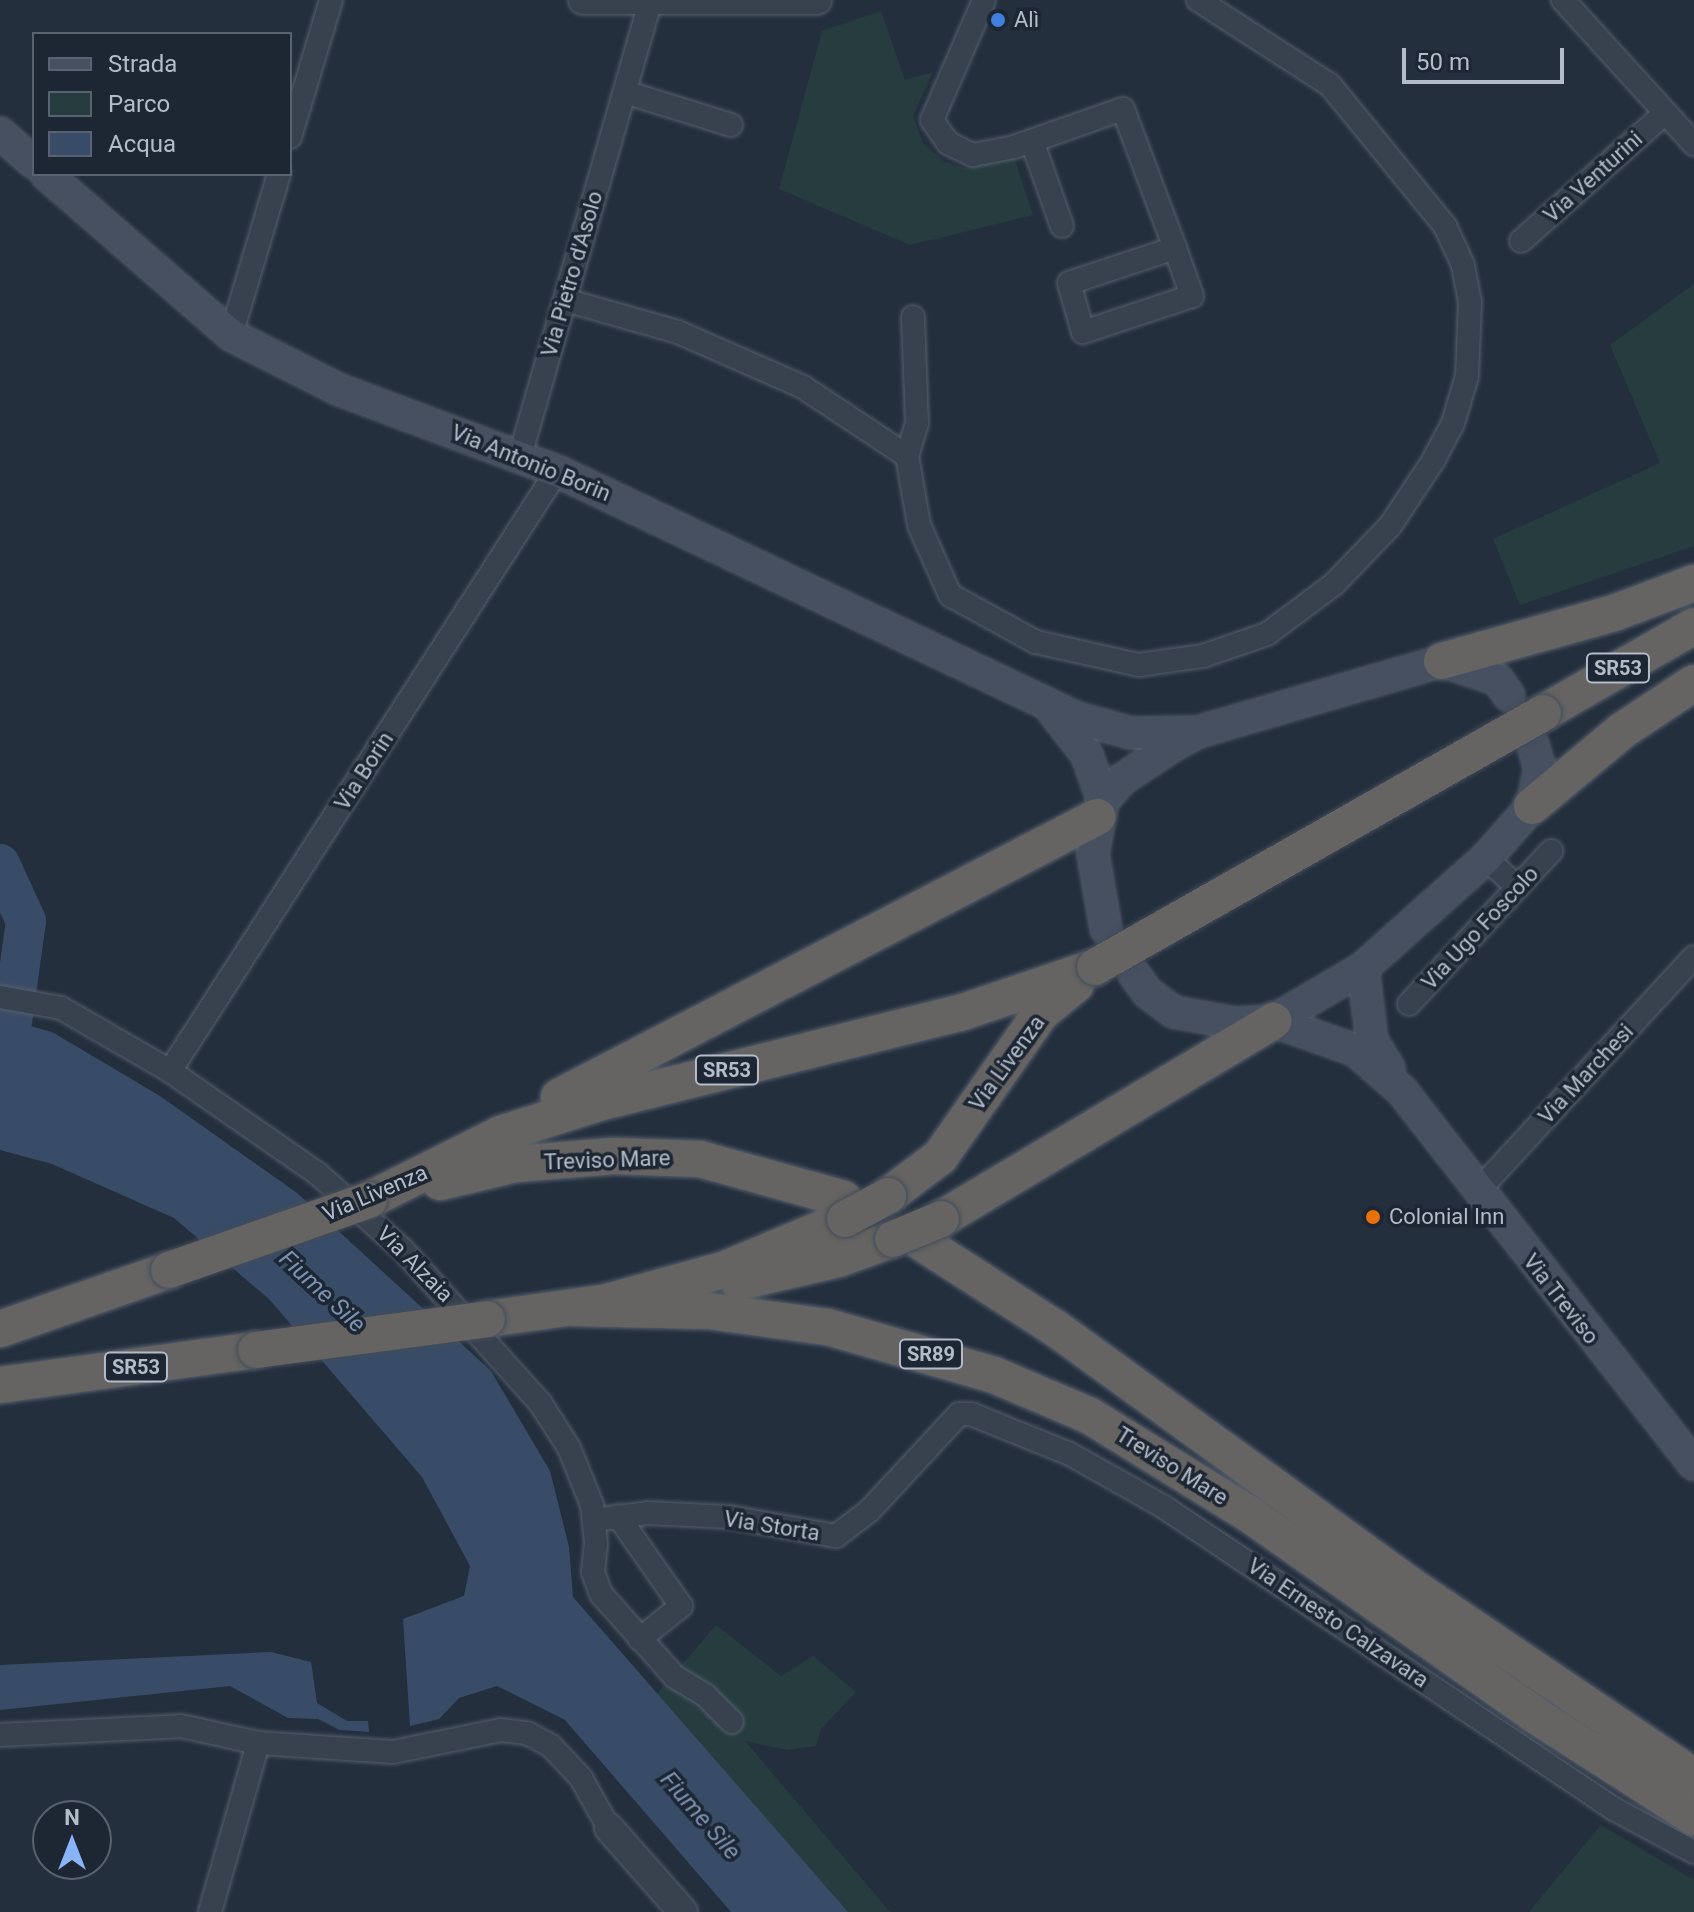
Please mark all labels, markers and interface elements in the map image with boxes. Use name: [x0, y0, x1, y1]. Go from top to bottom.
place label: Alì: [1014, 7, 1039, 33]
marker: Alì: [989, 11, 1007, 29]
legend: [32, 32, 292, 176]
scale bar: [1406, 32, 1568, 82]
text: 50 m: [1416, 48, 1470, 76]
text: Strada: [108, 50, 177, 78]
text: Parco: [108, 90, 170, 118]
street label: Via Venturini: [1538, 126, 1648, 228]
text: Acqua: [108, 130, 176, 158]
street label: Via Pietro d'Asolo: [536, 188, 608, 360]
street label: Via Antonio Borin: [447, 419, 615, 507]
road number: SR53: [1584, 652, 1652, 684]
street label: Via Borin: [329, 727, 399, 815]
street label: Via Ugo Foscolo: [1416, 861, 1544, 995]
street label: Via Livenza: [964, 1010, 1050, 1116]
street label: Via Marchesi: [1533, 1018, 1639, 1130]
road number: SR53: [693, 1054, 761, 1086]
street label: Treviso Mare: [543, 1145, 671, 1175]
street label: Via Livenza: [319, 1159, 431, 1227]
place label: Colonial Inn: [1389, 1204, 1504, 1230]
marker: Colonial Inn: [1364, 1208, 1382, 1226]
street label: Via Alzaia: [371, 1220, 459, 1308]
water label: Fiume Sile: [273, 1245, 371, 1339]
street label: Via Treviso: [1517, 1248, 1605, 1350]
road number: SR89: [897, 1338, 965, 1370]
road number: SR53: [102, 1351, 170, 1383]
street label: Treviso Mare: [1111, 1421, 1233, 1511]
street label: Via Storta: [722, 1505, 822, 1547]
street label: Via Ernesto Calzavara: [1242, 1553, 1434, 1693]
water label: Fiume Sile: [654, 1766, 746, 1866]
north arrow: [32, 1800, 112, 1880]
text: N: [64, 1805, 80, 1830]

